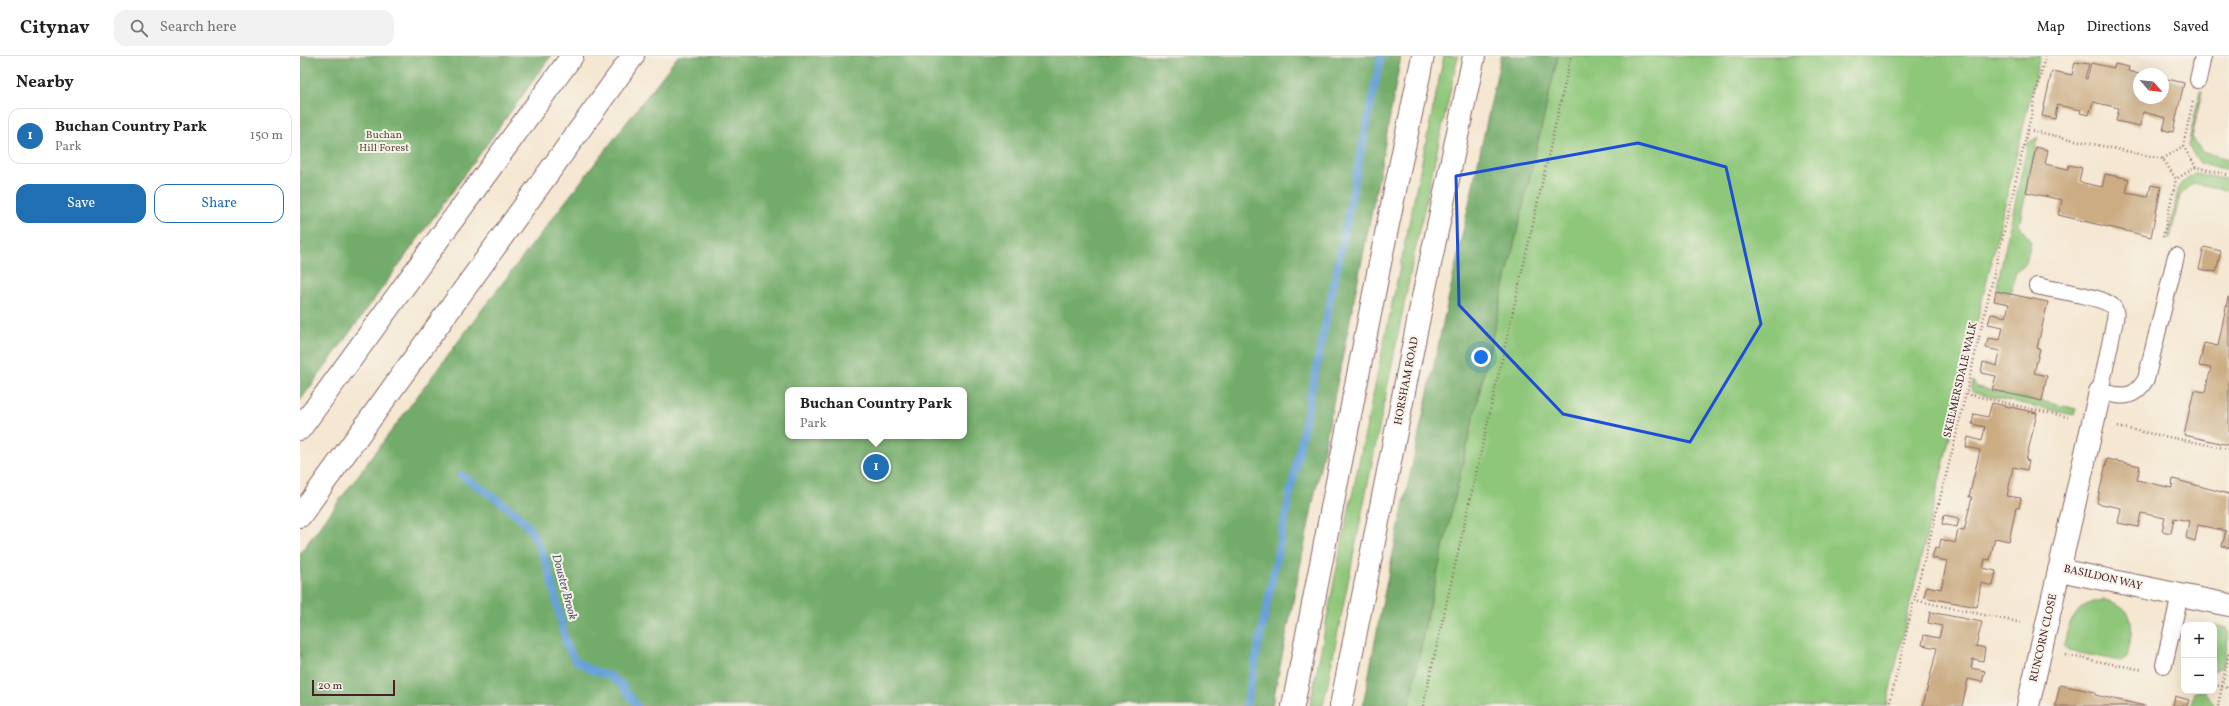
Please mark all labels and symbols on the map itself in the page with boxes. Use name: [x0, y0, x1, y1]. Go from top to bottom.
north arrow: [2133, 68, 2169, 104]
park label: Buchan Hill Forest: [359, 128, 409, 156]
street label: SKELMERSDALE WALK: [1940, 320, 1982, 439]
street label: HORSHAM ROAD: [1391, 336, 1423, 426]
your location: [1471, 347, 1491, 367]
pin: 1: [863, 452, 889, 482]
water label: Douster Brook: [548, 552, 581, 622]
street label: BASILDON WAY: [2062, 562, 2144, 594]
street label: RUNCORN CLOSE: [2027, 592, 2062, 684]
scale bar: [312, 678, 395, 697]

